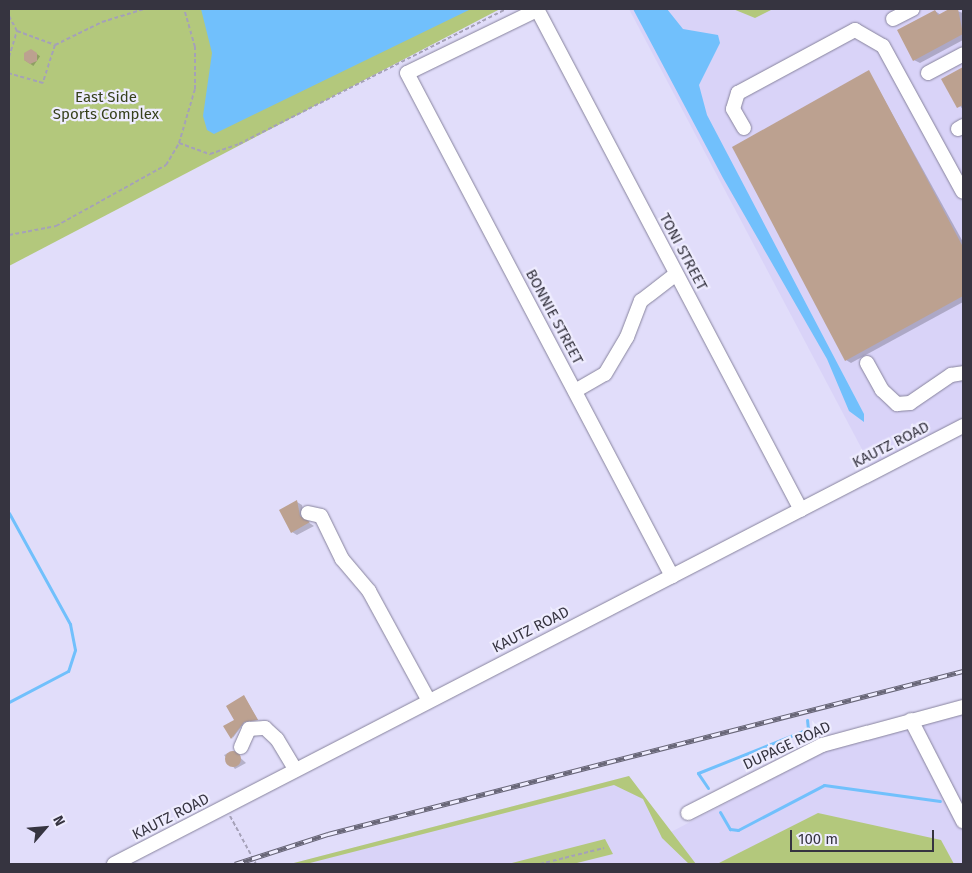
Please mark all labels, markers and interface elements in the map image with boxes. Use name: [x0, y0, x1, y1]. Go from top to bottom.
park label: East Side Sports Complex: [53, 88, 159, 123]
street label: TONI STREET: [655, 210, 711, 294]
street label: BONNIE STREET: [521, 266, 587, 368]
street label: KAUTZ ROAD: [850, 418, 932, 472]
street label: KAUTZ ROAD: [490, 603, 572, 657]
street label: DUPAGE ROAD: [740, 718, 834, 774]
street label: KAUTZ ROAD: [130, 790, 212, 844]
north arrow: [20, 803, 70, 853]
text: N: [49, 813, 68, 829]
scale bar: [792, 820, 936, 852]
text: 100 m: [798, 830, 838, 848]

